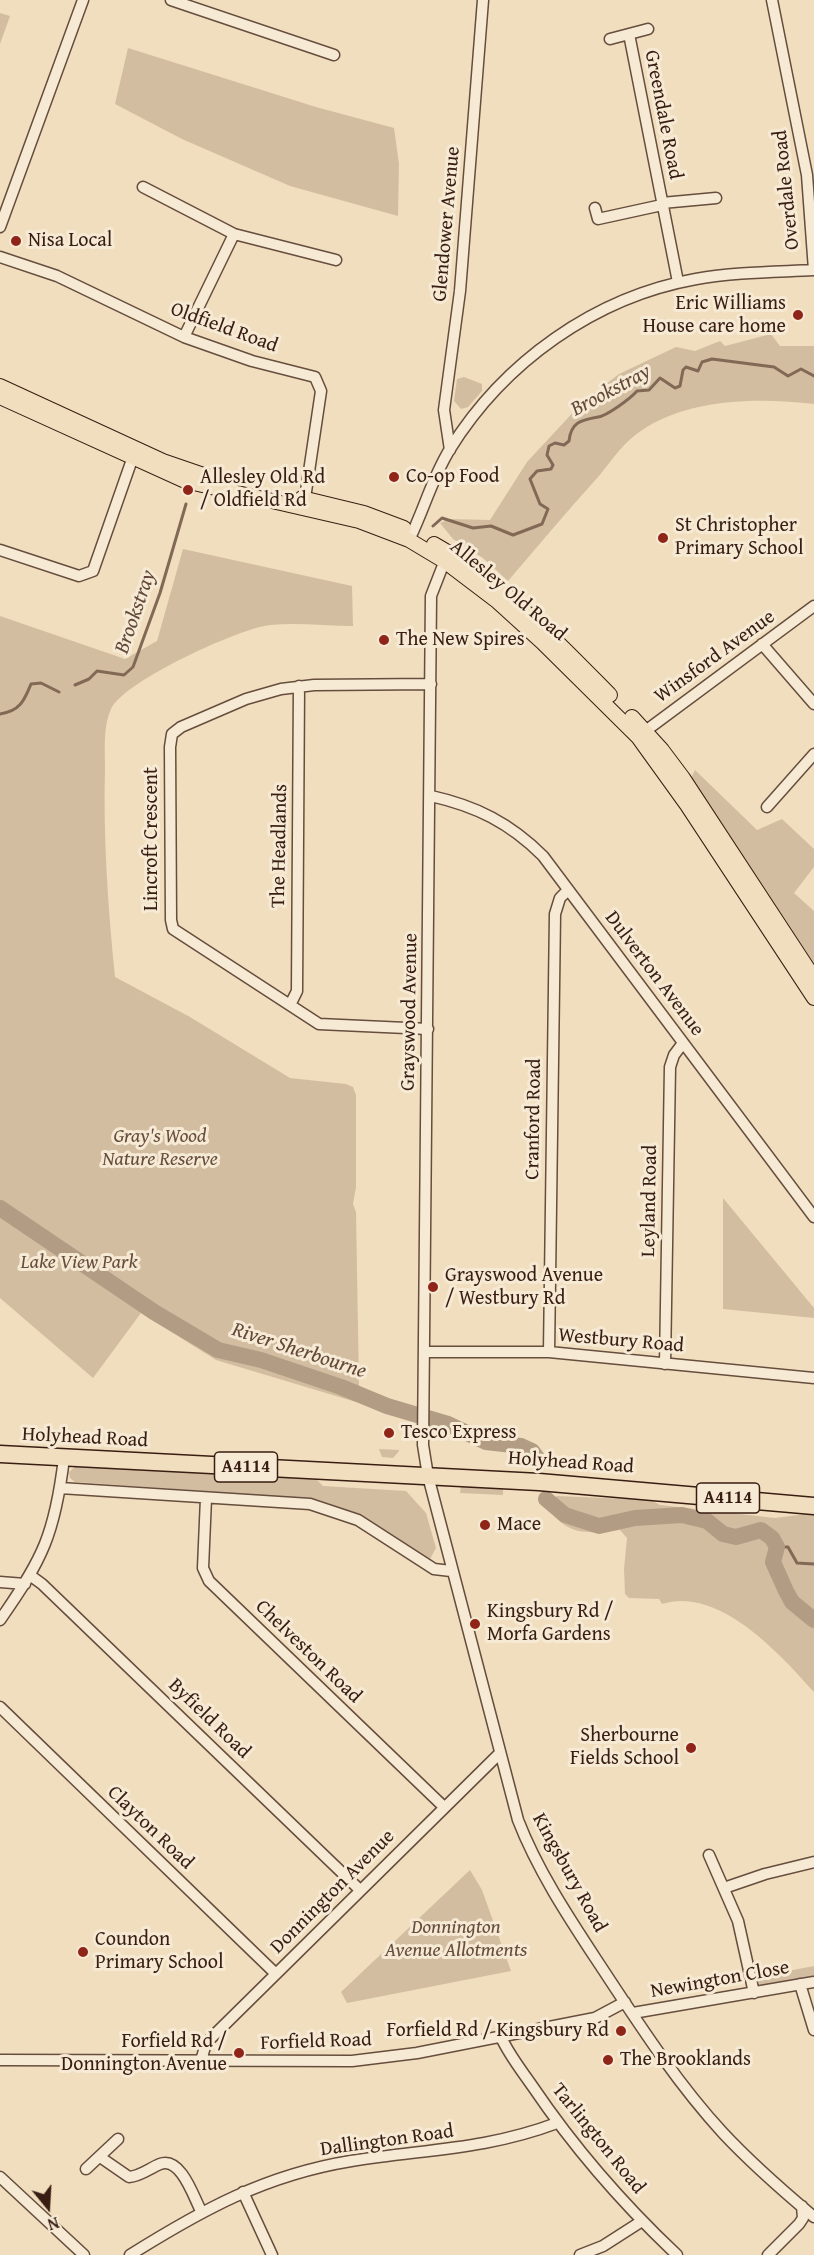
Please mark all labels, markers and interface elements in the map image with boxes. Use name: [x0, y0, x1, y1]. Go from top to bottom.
street label: Greendale Road: [639, 48, 687, 182]
street label: Overdale Road: [769, 129, 805, 251]
street label: Glendower Avenue: [428, 145, 466, 303]
place label: Nisa Local: [28, 229, 112, 253]
marker: Nisa Local: [9, 234, 23, 248]
place label: Eric Williams House care home: [643, 292, 786, 339]
street label: Oldfield Road: [167, 298, 281, 358]
marker: Eric Williams House care home: [791, 308, 805, 322]
water label: Brookstray: [567, 360, 655, 422]
place label: Co-op Food: [406, 465, 499, 489]
place label: Allesley Old Rd / Oldfield Rd: [200, 466, 325, 513]
marker: Co-op Food: [387, 470, 401, 484]
marker: Allesley Old Rd / Oldfield Rd: [181, 483, 195, 497]
place label: St Christopher Primary School: [675, 514, 804, 561]
marker: St Christopher Primary School: [656, 531, 670, 545]
street label: Allesley Old Road: [445, 535, 571, 647]
water label: Brookstray: [110, 567, 162, 657]
street label: Winsford Avenue: [650, 605, 780, 709]
place label: The New Spires: [396, 628, 525, 652]
marker: The New Spires: [377, 633, 391, 647]
street label: Lincroft Crescent: [140, 767, 164, 911]
street label: The Headlands: [267, 784, 293, 908]
street label: Dulverton Avenue: [599, 907, 709, 1041]
street label: Grayswood Avenue: [397, 933, 423, 1091]
street label: Cranford Road: [521, 1058, 547, 1180]
park label: Gray's Wood Nature Reserve: [102, 1125, 218, 1172]
street label: Leyland Road: [637, 1145, 663, 1257]
park label: Lake View Park: [20, 1251, 138, 1275]
place label: Grayswood Avenue / Westbury Rd: [445, 1264, 603, 1311]
marker: Grayswood Avenue / Westbury Rd: [426, 1280, 440, 1294]
water label: River Sherbourne: [229, 1317, 369, 1385]
street label: Westbury Road: [557, 1324, 685, 1358]
place label: Tesco Express: [401, 1421, 517, 1445]
street label: Holyhead Road: [21, 1423, 149, 1453]
marker: Tesco Express: [382, 1426, 396, 1440]
street label: Holyhead Road: [507, 1447, 635, 1479]
road number: A4114: [214, 1452, 278, 1482]
road number: A4114: [696, 1483, 760, 1513]
place label: Mace: [497, 1513, 541, 1537]
marker: Mace: [478, 1518, 492, 1532]
street label: Chelveston Road: [250, 1595, 366, 1709]
place label: Kingsbury Rd / Morfa Gardens: [487, 1600, 613, 1647]
marker: Kingsbury Rd / Morfa Gardens: [468, 1617, 482, 1631]
street label: Byfield Road: [163, 1674, 255, 1764]
place label: Sherbourne Fields School: [570, 1724, 679, 1771]
marker: Sherbourne Fields School: [684, 1741, 698, 1755]
street label: Clayton Road: [102, 1781, 198, 1875]
street label: Kingsbury Road: [526, 1809, 612, 1937]
street label: Donnington Avenue: [266, 1825, 400, 1959]
park label: Donnington Avenue Allotments: [385, 1916, 527, 1963]
place label: Coundon Primary School: [95, 1928, 224, 1975]
marker: Coundon Primary School: [76, 1945, 90, 1959]
street label: Newington Close: [649, 1956, 791, 2004]
place label: Forfield Rd / Kingsbury Rd: [386, 2019, 609, 2043]
marker: Forfield Rd / Kingsbury Rd: [614, 2024, 628, 2038]
street label: Forfield Road: [260, 2028, 372, 2056]
place label: Forfield Rd / Donnington Avenue: [61, 2030, 227, 2077]
marker: Forfield Rd / Donnington Avenue: [232, 2046, 246, 2060]
place label: The Brooklands: [620, 2048, 751, 2072]
marker: The Brooklands: [601, 2053, 615, 2067]
street label: Tarlington Road: [546, 2079, 650, 2199]
street label: Dallington Road: [319, 2120, 455, 2162]
north arrow: [18, 2177, 78, 2237]
text: N: [45, 2211, 62, 2237]

